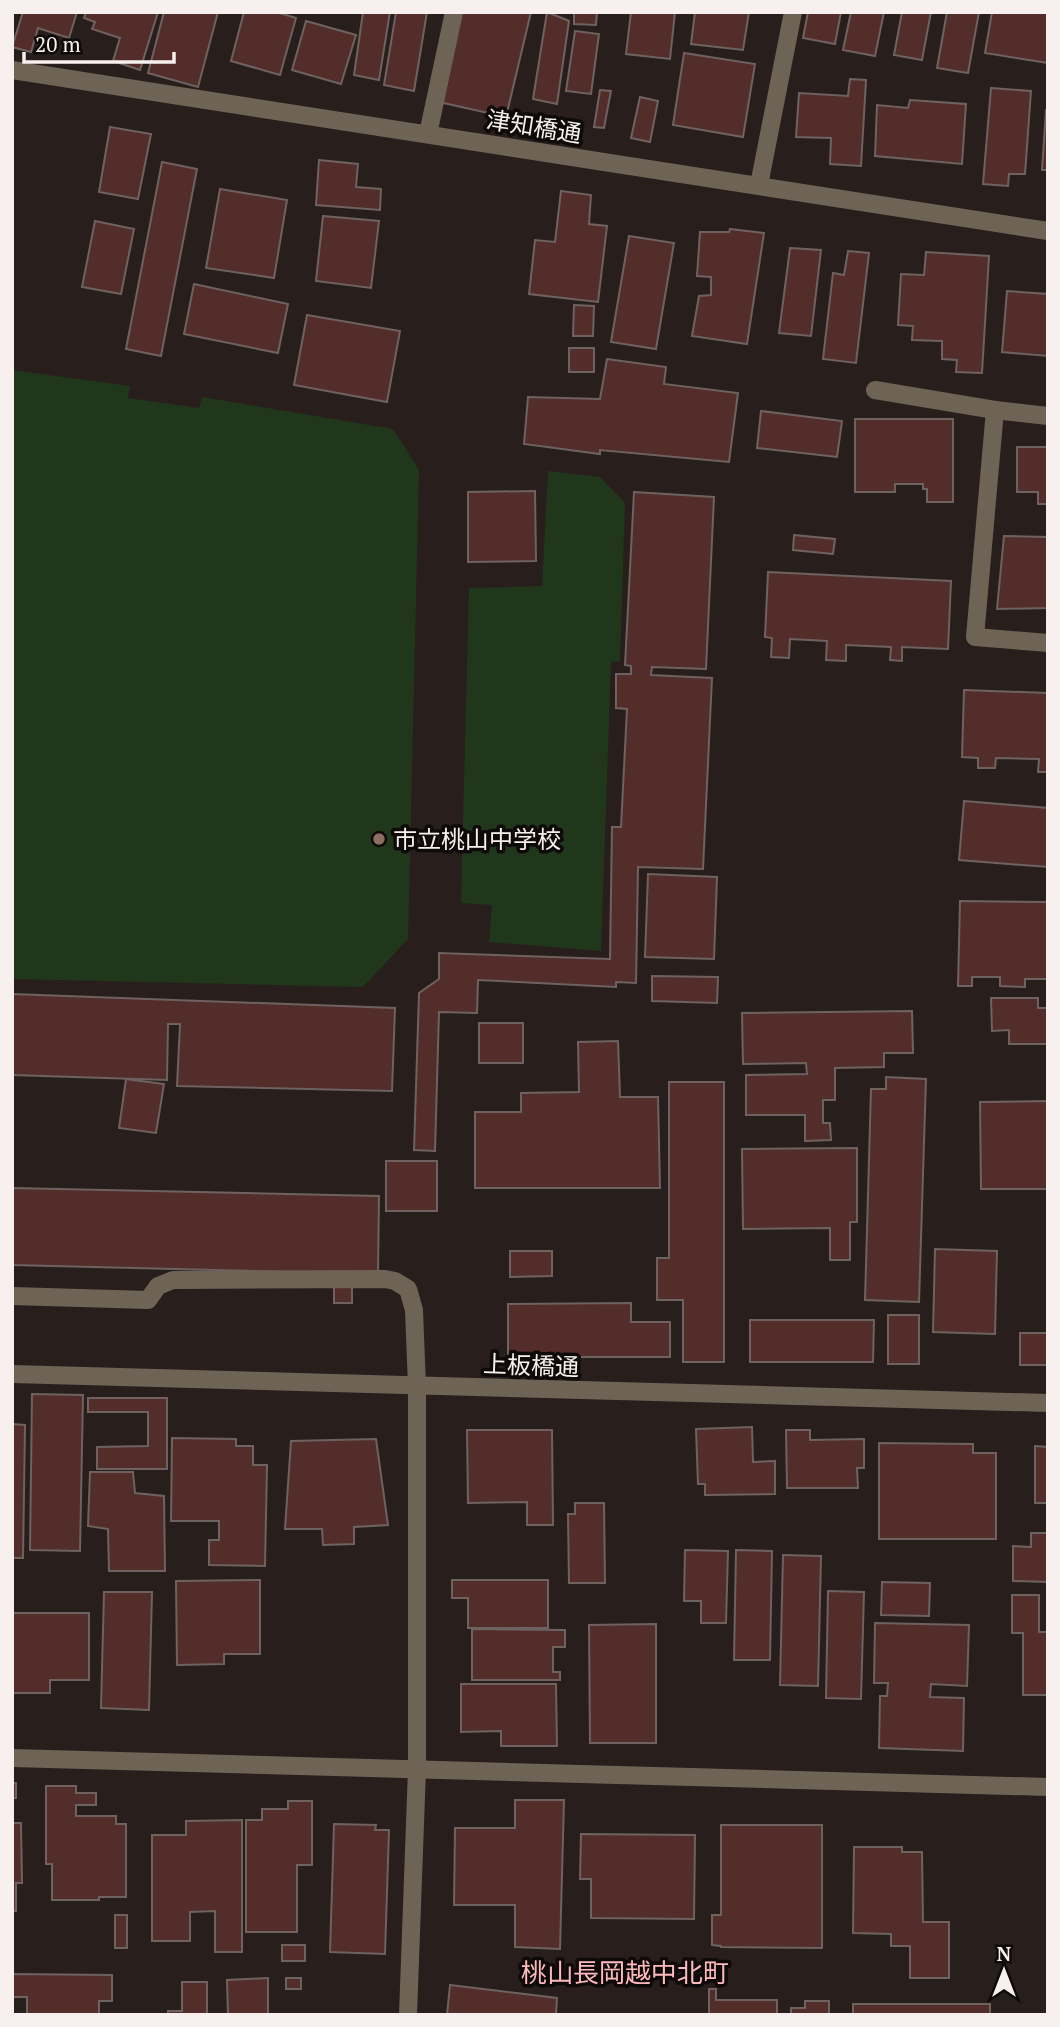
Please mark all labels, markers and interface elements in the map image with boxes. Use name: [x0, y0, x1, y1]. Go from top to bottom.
scale bar: [24, 21, 175, 65]
text: 20 m: [35, 30, 81, 58]
street label: 津知橋通: [484, 103, 584, 149]
place label: 市立桃山中学校: [393, 823, 561, 855]
marker: 市立桃山中学校: [371, 831, 387, 847]
street label: 上板橋通: [482, 1347, 580, 1383]
north arrow: [969, 1936, 1039, 2006]
text: N: [997, 1941, 1012, 1966]
district label: 桃山長岡越中北町: [521, 1955, 729, 1989]

